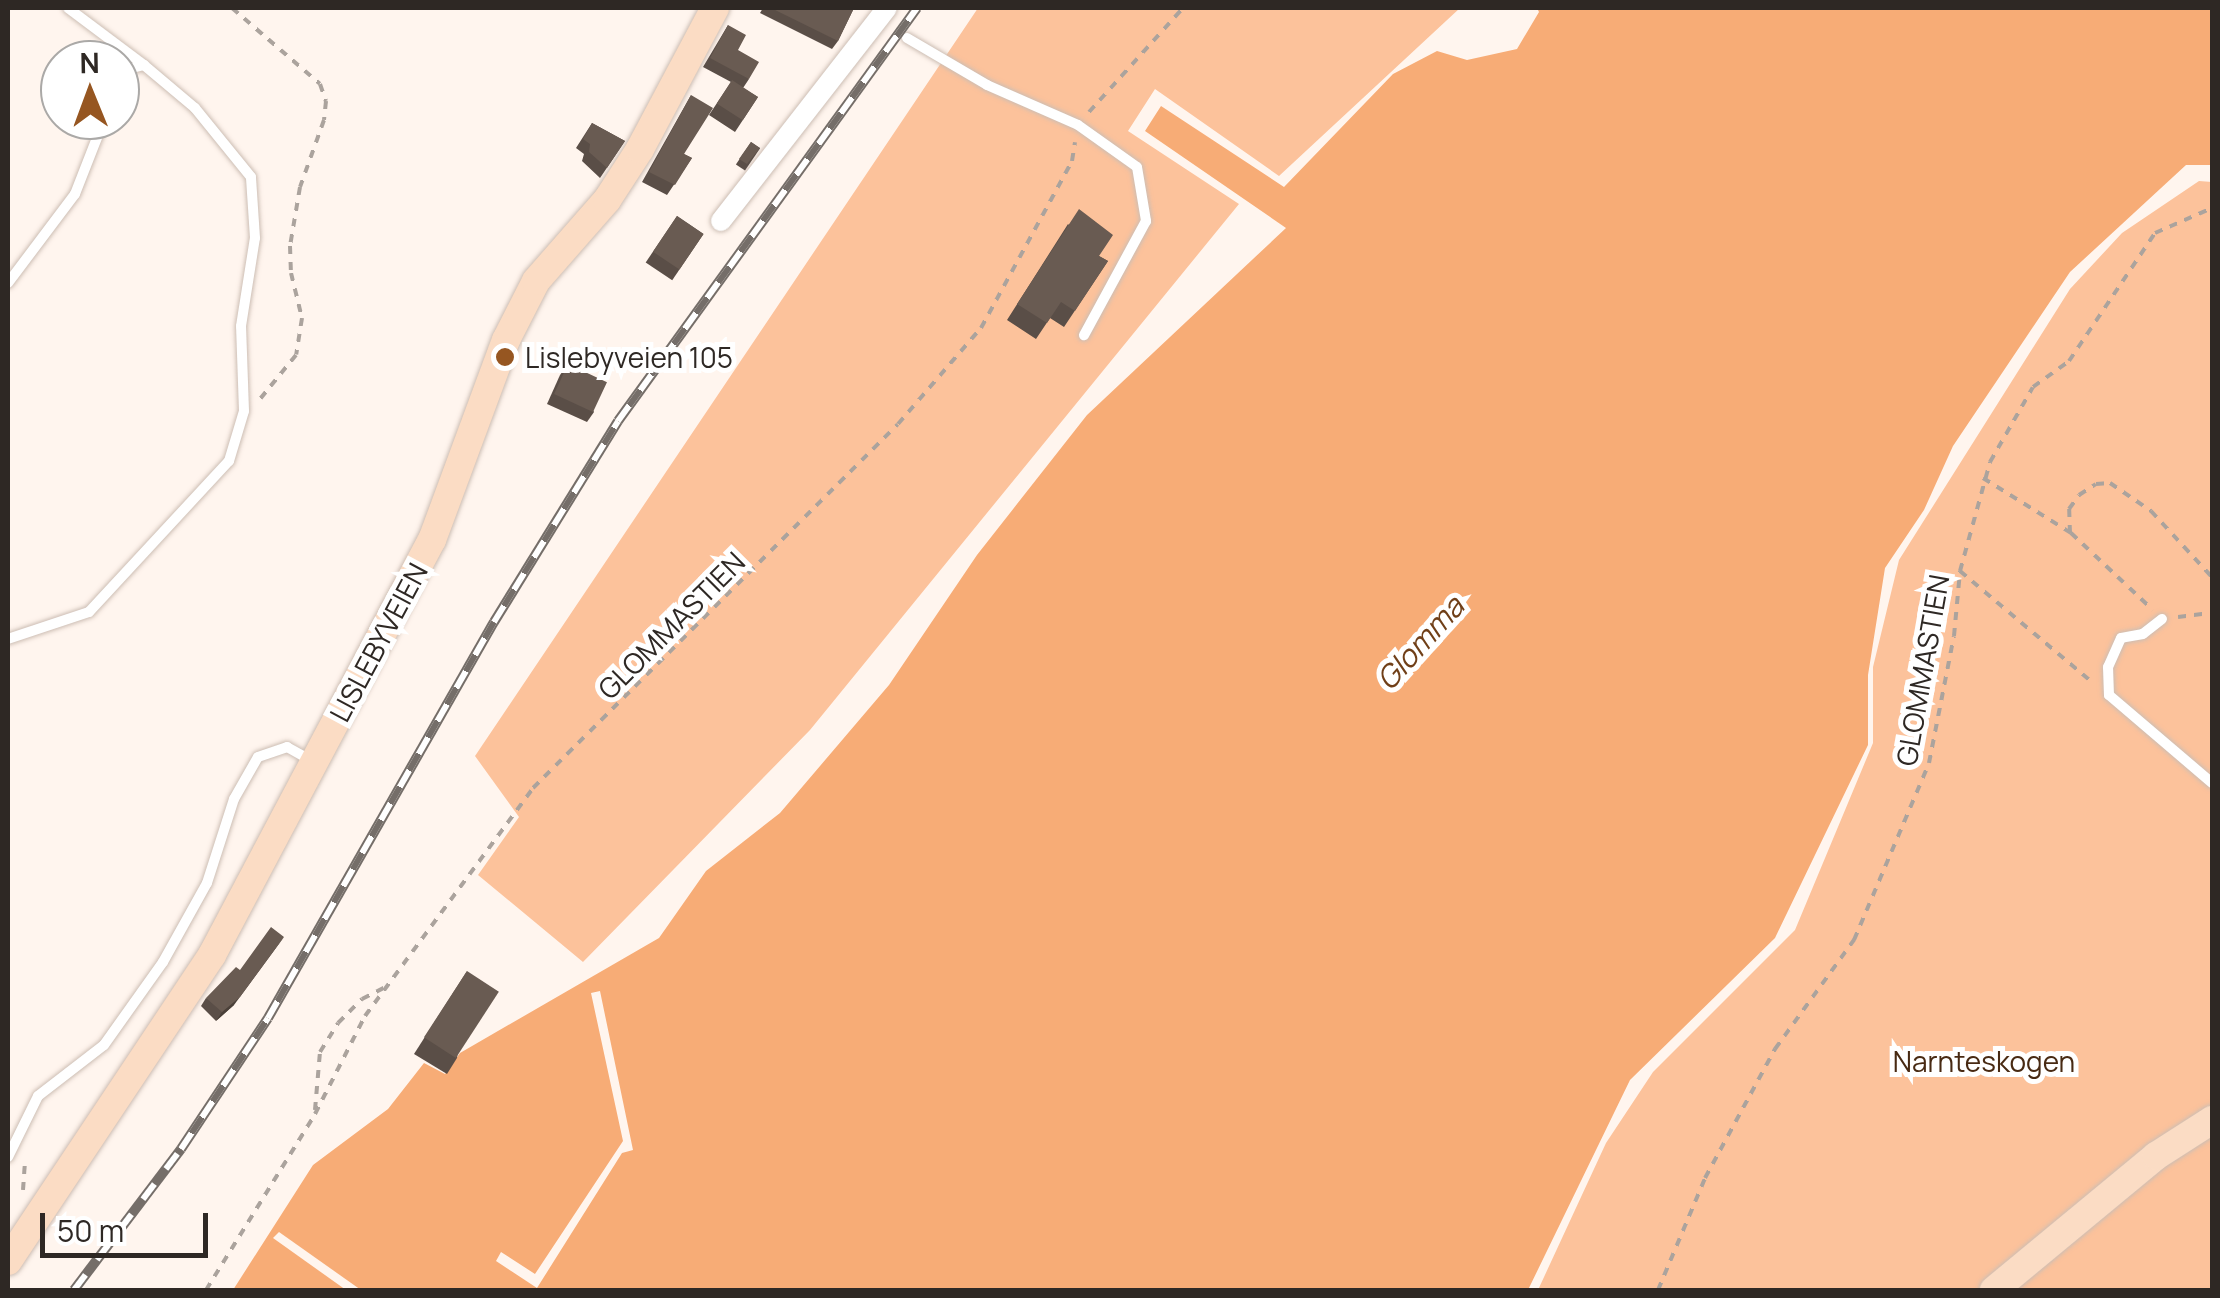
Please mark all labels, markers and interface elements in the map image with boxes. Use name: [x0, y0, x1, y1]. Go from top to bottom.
north arrow: [40, 40, 140, 140]
text: N: [79, 43, 100, 81]
place label: Lislebyveien 105: [525, 340, 733, 374]
marker: Lislebyveien 105: [494, 346, 516, 368]
street label: GLOMMASTIEN: [591, 545, 751, 705]
street label: LISLEBYVEIEN: [322, 557, 434, 727]
street label: GLOMMASTIEN: [1889, 572, 1955, 768]
water label: Glomma: [1369, 589, 1471, 697]
park label: Narnteskogen: [1893, 1044, 2075, 1078]
scale bar: [45, 1193, 212, 1255]
text: 50 m: [57, 1210, 124, 1251]

